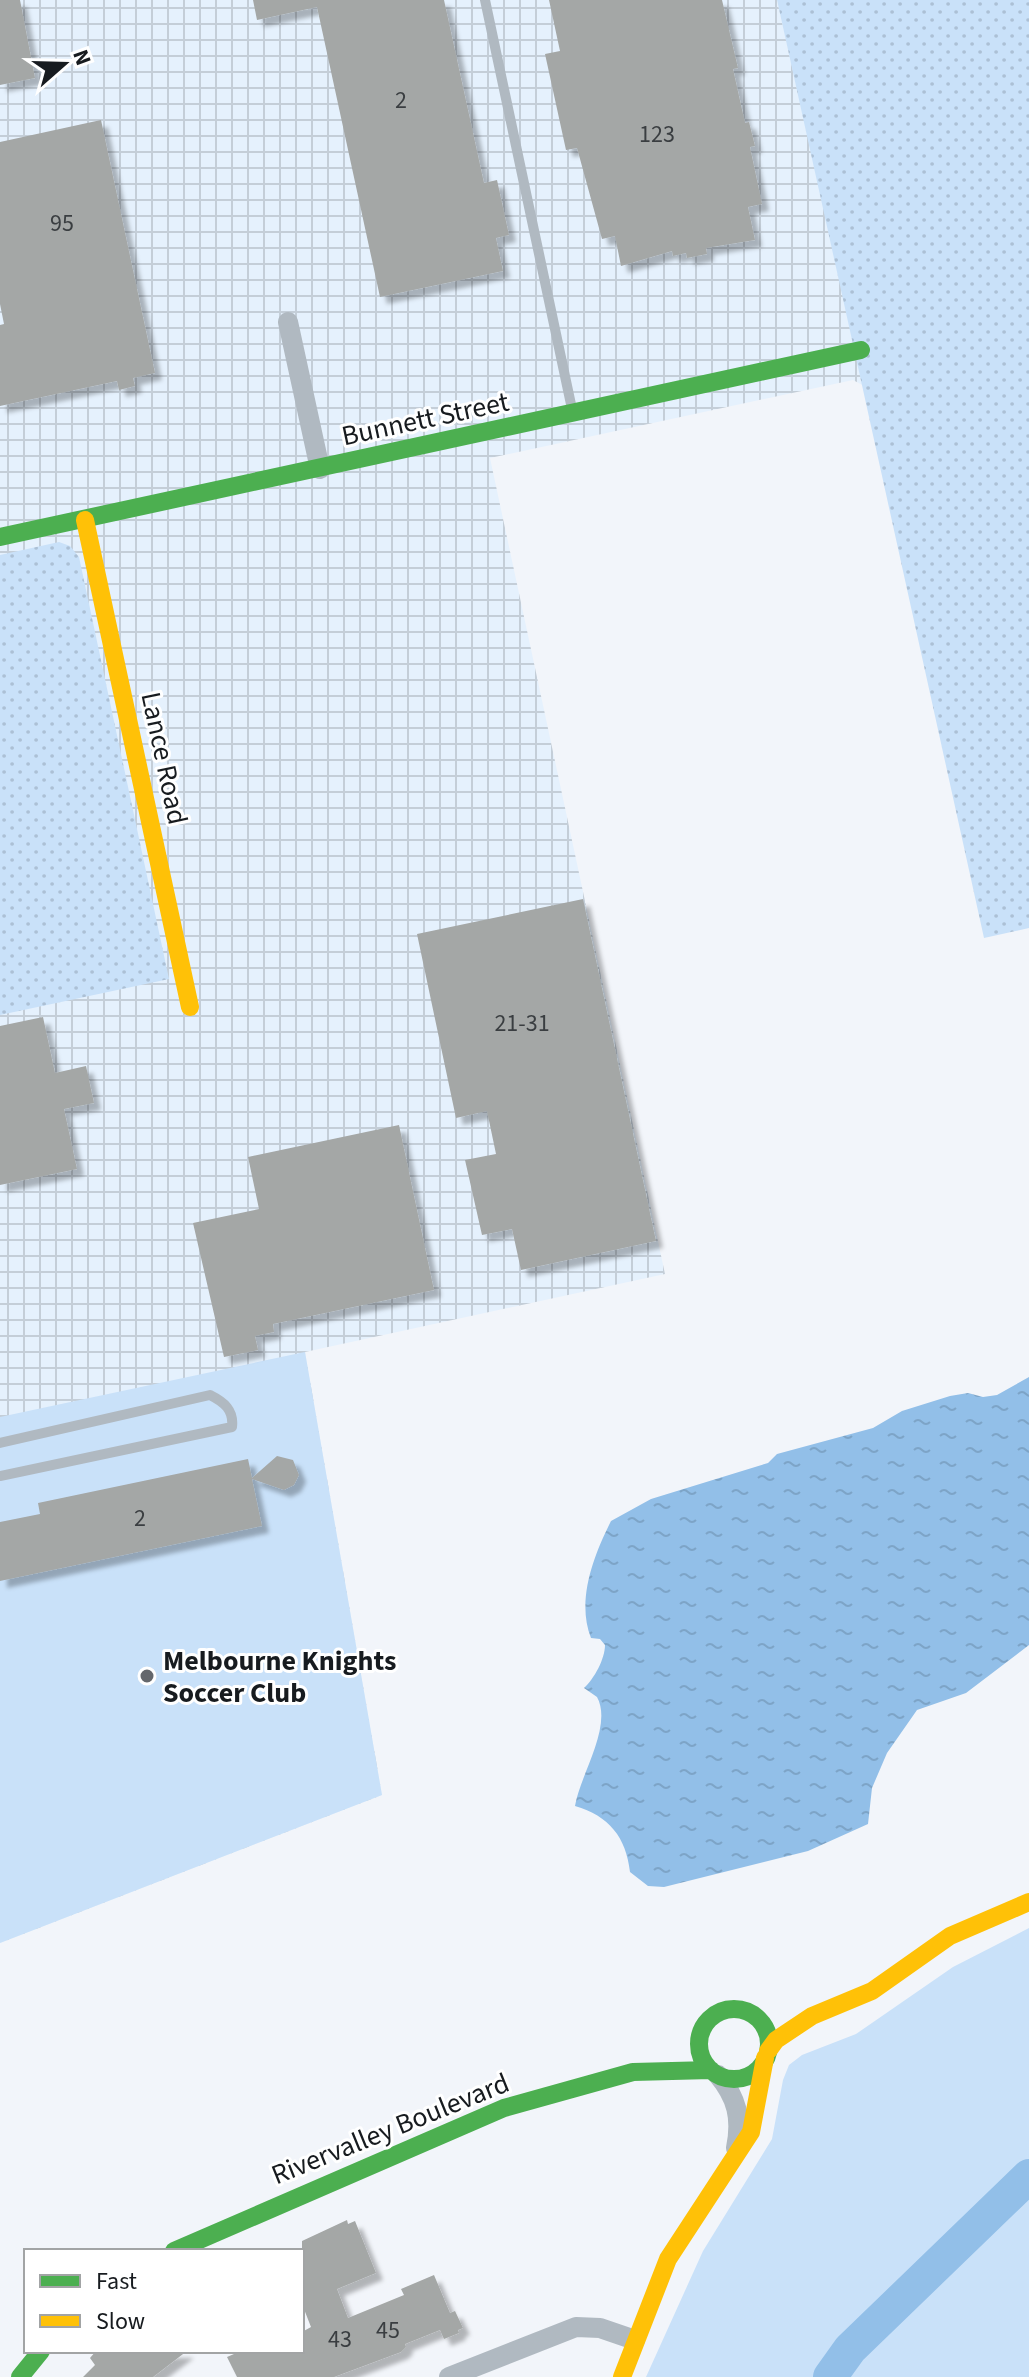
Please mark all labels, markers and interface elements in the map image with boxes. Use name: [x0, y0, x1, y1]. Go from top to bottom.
north arrow: [24, 24, 104, 104]
text: N: [64, 45, 99, 70]
house number: 2: [395, 83, 407, 118]
house number: 123: [639, 117, 675, 152]
house number: 95: [50, 206, 74, 241]
street label: Bunnett Street: [338, 382, 513, 456]
street label: Lance Road: [130, 688, 198, 828]
house number: 21-31: [494, 1006, 550, 1041]
house number: 2: [134, 1501, 146, 1536]
place label: Melbourne Knights Soccer Club: [163, 1641, 396, 1713]
marker: Melbourne Knights Soccer Club: [138, 1667, 156, 1685]
street label: Rivervalley Boulevard: [265, 2063, 515, 2195]
legend: [24, 2249, 304, 2353]
text: Fast: [96, 2264, 137, 2299]
text: Slow: [96, 2304, 145, 2339]
house number: 45: [376, 2313, 400, 2348]
house number: 43: [328, 2322, 352, 2357]

